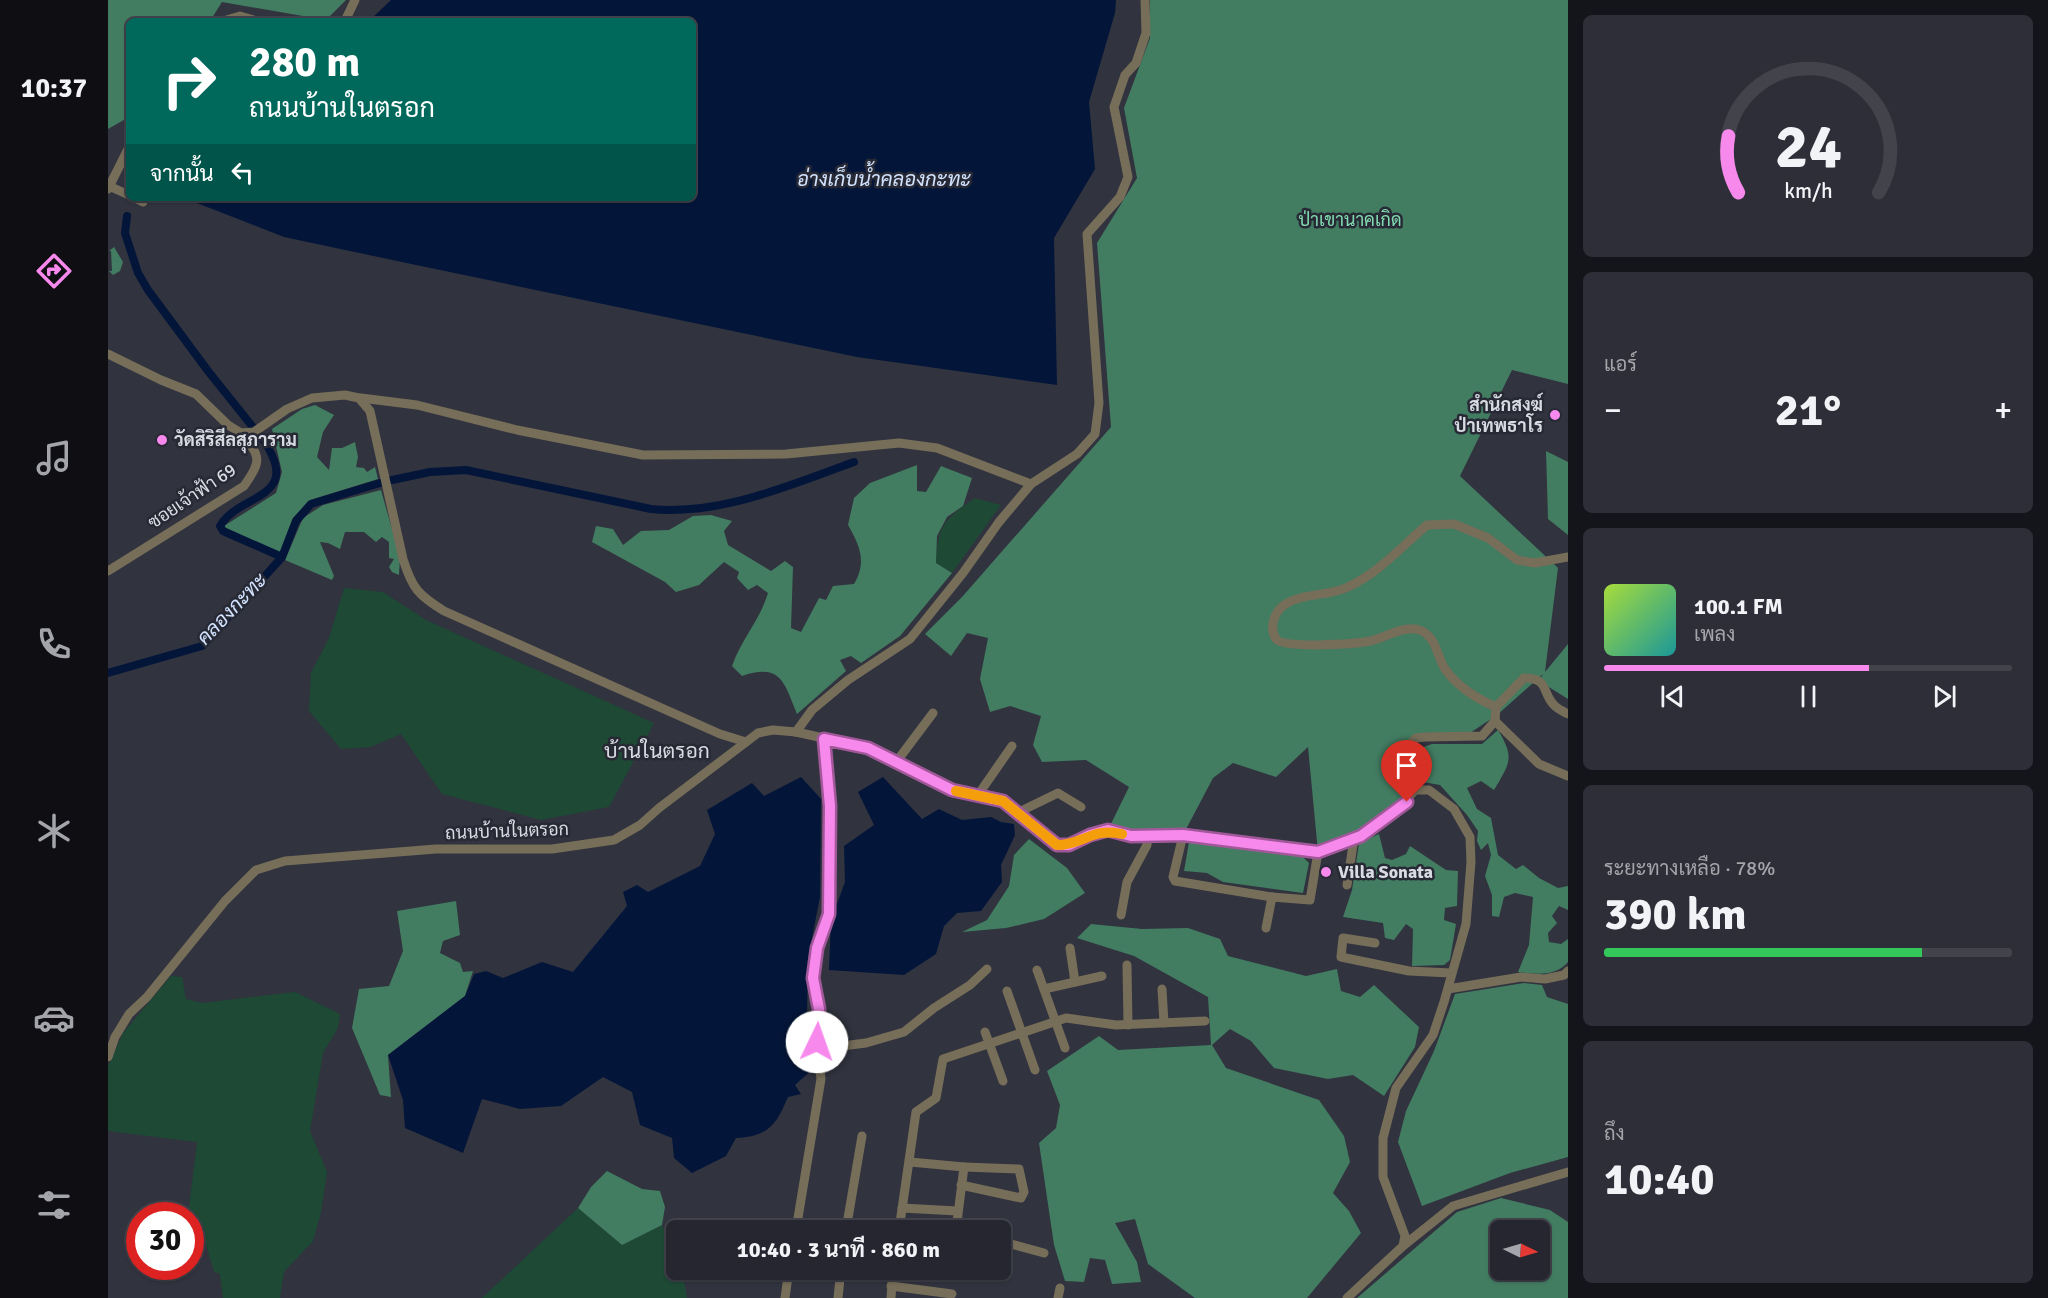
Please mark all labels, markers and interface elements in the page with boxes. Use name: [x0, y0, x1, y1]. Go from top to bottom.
text: 280 m: [249, 37, 360, 88]
icon: right: [150, 42, 228, 120]
text: 10:37: [21, 72, 87, 105]
text: ถนนบ้านในตรอก: [249, 92, 435, 125]
text: 24: [1774, 108, 1842, 185]
icon: left: [226, 156, 259, 189]
text: จากนั้น: [150, 160, 214, 187]
water label: อ่างเก็บน้ำคลองกะทะ: [797, 161, 971, 192]
text: km/h: [1784, 178, 1832, 204]
park label: ป่าเขานาคเกิด: [1298, 209, 1402, 231]
icon: directions: [33, 250, 75, 292]
text: แอร์: [1604, 352, 1637, 377]
text: 21°: [1775, 383, 1841, 438]
text: −: [1604, 390, 1622, 431]
text: +: [1994, 390, 2012, 431]
place label: สำนักสงฆ์ ป่าเทพธาโร: [1454, 392, 1544, 437]
marker: สำนักสงฆ์ ป่าเทพธาโร: [1548, 408, 1562, 422]
place label: วัดสิริสีลสุภาราม: [174, 427, 297, 454]
marker: วัดสิริสีลสุภาราม: [155, 433, 169, 447]
icon: music: [33, 437, 75, 479]
street label: ซอยเจ้าฟ้า 69: [143, 458, 240, 533]
water label: คลองกะทะ: [192, 568, 273, 650]
text: 100.1 FM: [1694, 593, 1783, 620]
text: เพลง: [1694, 622, 1735, 647]
icon: phone: [33, 623, 75, 665]
icon: previous: [1656, 680, 1689, 713]
icon: pause: [1792, 680, 1825, 713]
icon: next: [1928, 680, 1961, 713]
district label: บ้านในตรอก: [604, 738, 710, 764]
pin: [1381, 740, 1432, 802]
icon: arrive: [1390, 749, 1423, 782]
icon: climate: [33, 810, 75, 852]
street label: ถนนบ้านในตรอก: [445, 816, 569, 844]
text: ระยะทางเหลือ · 78%: [1604, 856, 1775, 881]
place label: Villa Sonata: [1338, 861, 1433, 883]
marker: Villa Sonata: [1319, 865, 1333, 879]
text: 390 km: [1604, 887, 1747, 942]
icon: car: [33, 997, 75, 1039]
position arrow: [785, 1010, 849, 1074]
text: ถึง: [1604, 1121, 1625, 1146]
text: 10:40: [1604, 1152, 1714, 1207]
icon: filters: [33, 1184, 75, 1226]
speed limit sign: 30: [126, 1202, 204, 1280]
north arrow: [1490, 1220, 1550, 1280]
map controls: [1490, 1220, 1550, 1280]
text: 10:40 · 3 นาที · 860 m: [737, 1236, 940, 1263]

